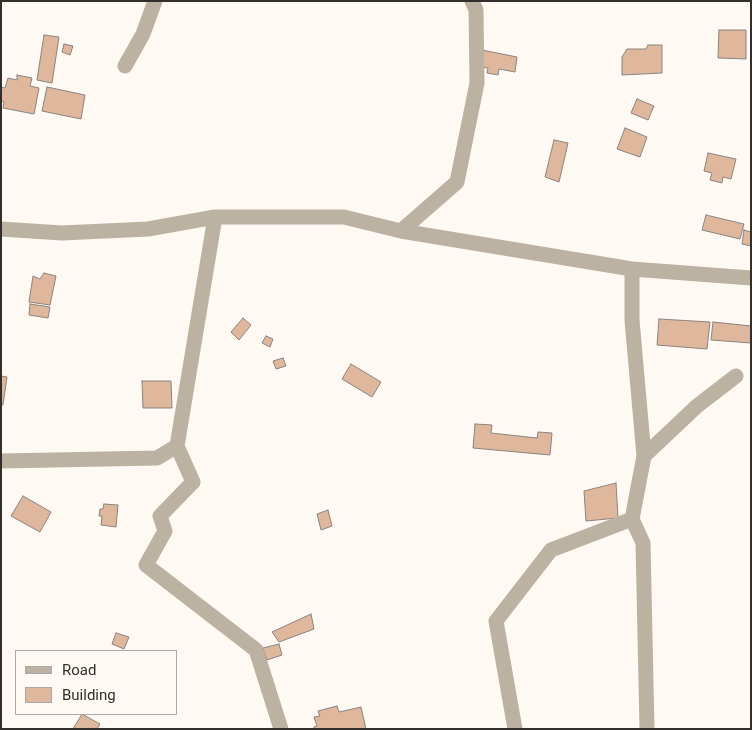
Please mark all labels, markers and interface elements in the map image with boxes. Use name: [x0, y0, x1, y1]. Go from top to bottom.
legend: [15, 650, 178, 715]
text: Road: [62, 661, 96, 679]
text: Building: [62, 686, 116, 704]

